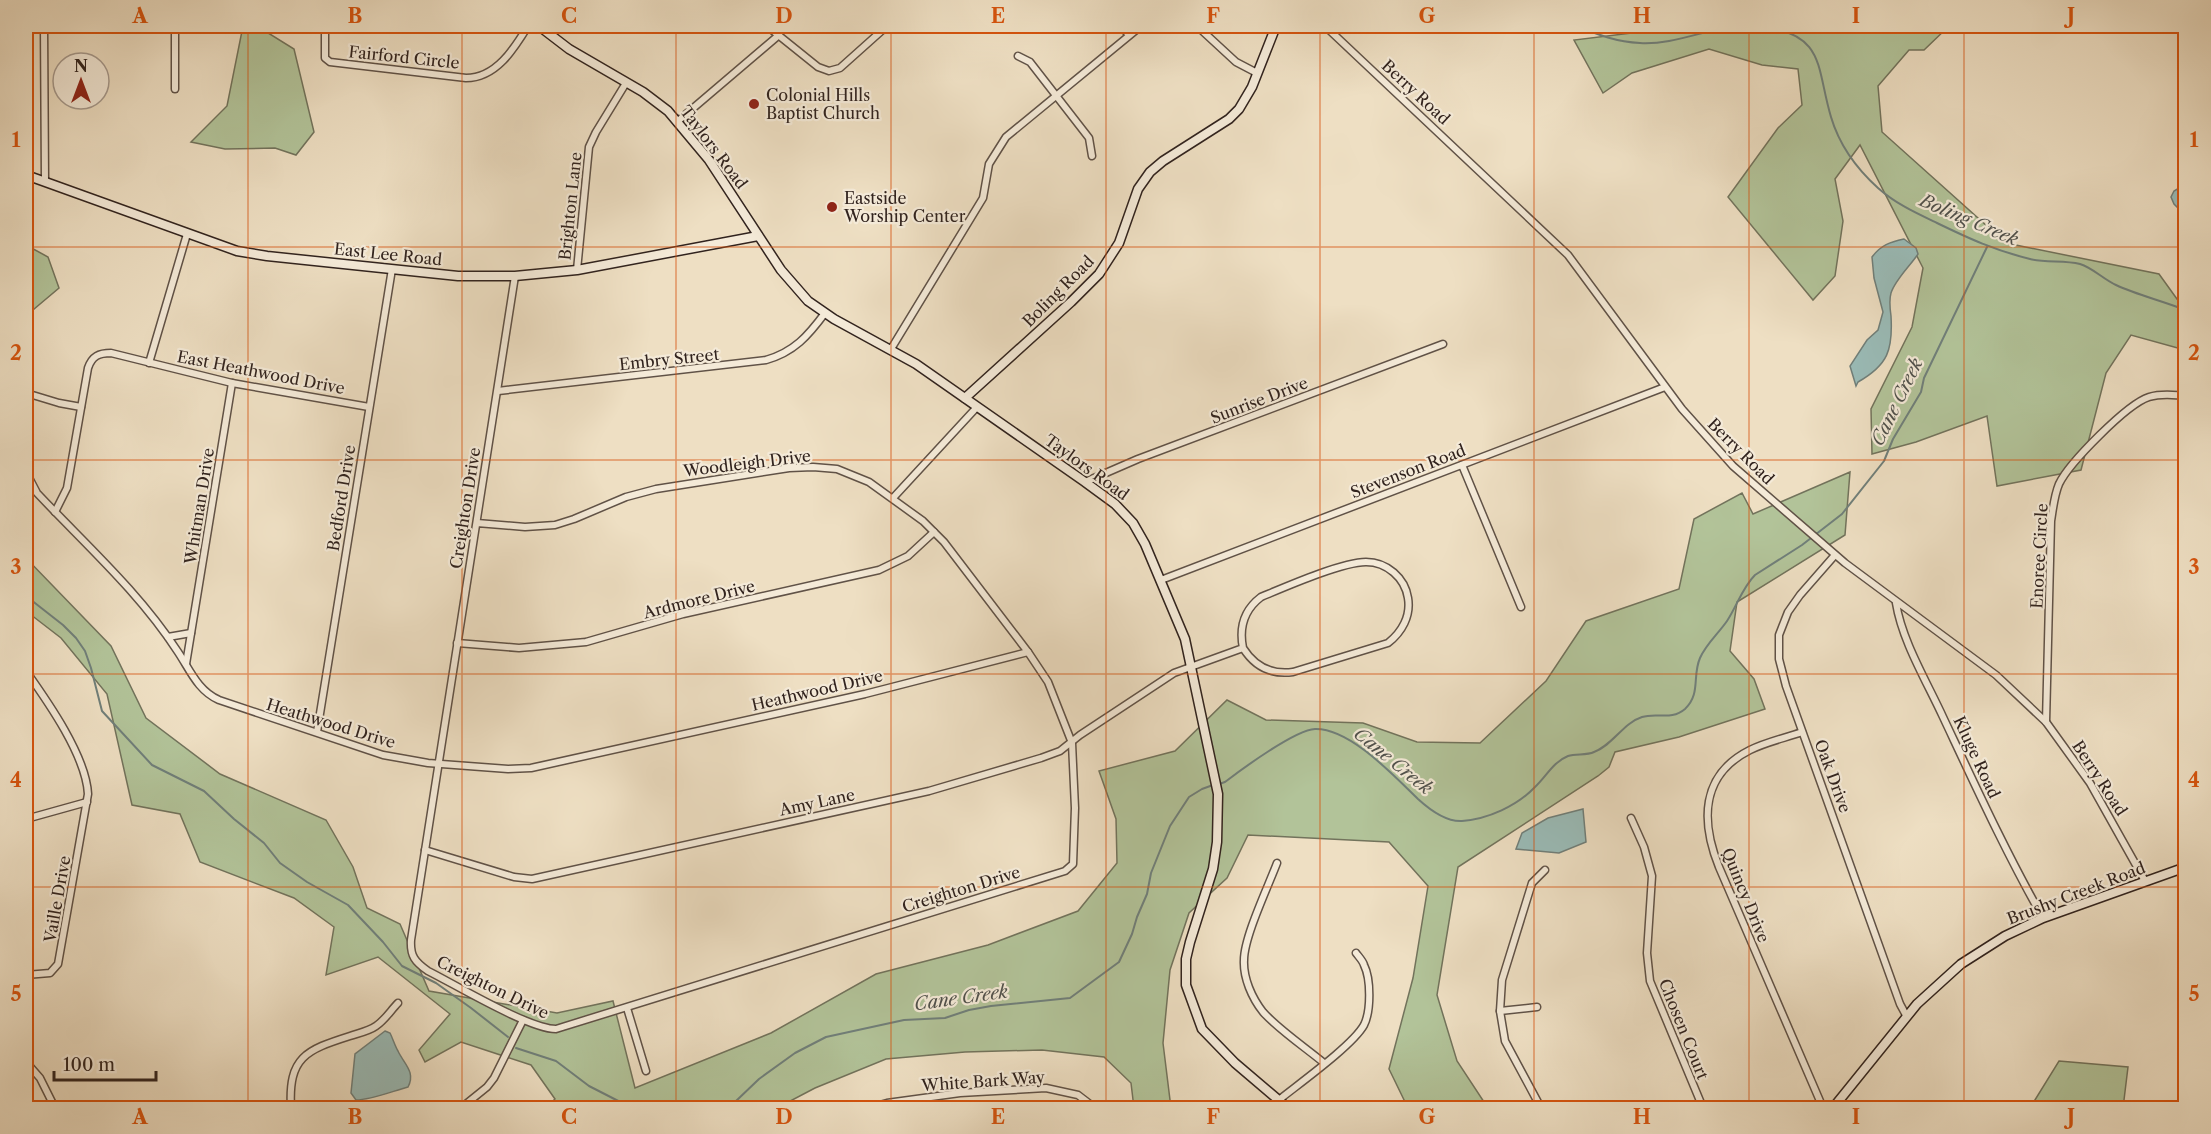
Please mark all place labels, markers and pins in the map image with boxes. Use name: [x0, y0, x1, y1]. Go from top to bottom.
place label: Colonial Hills Baptist Church: [766, 85, 880, 123]
marker: Colonial Hills Baptist Church: [747, 97, 761, 111]
place label: Eastside Worship Center: [843, 188, 966, 226]
marker: Eastside Worship Center: [825, 200, 839, 214]

